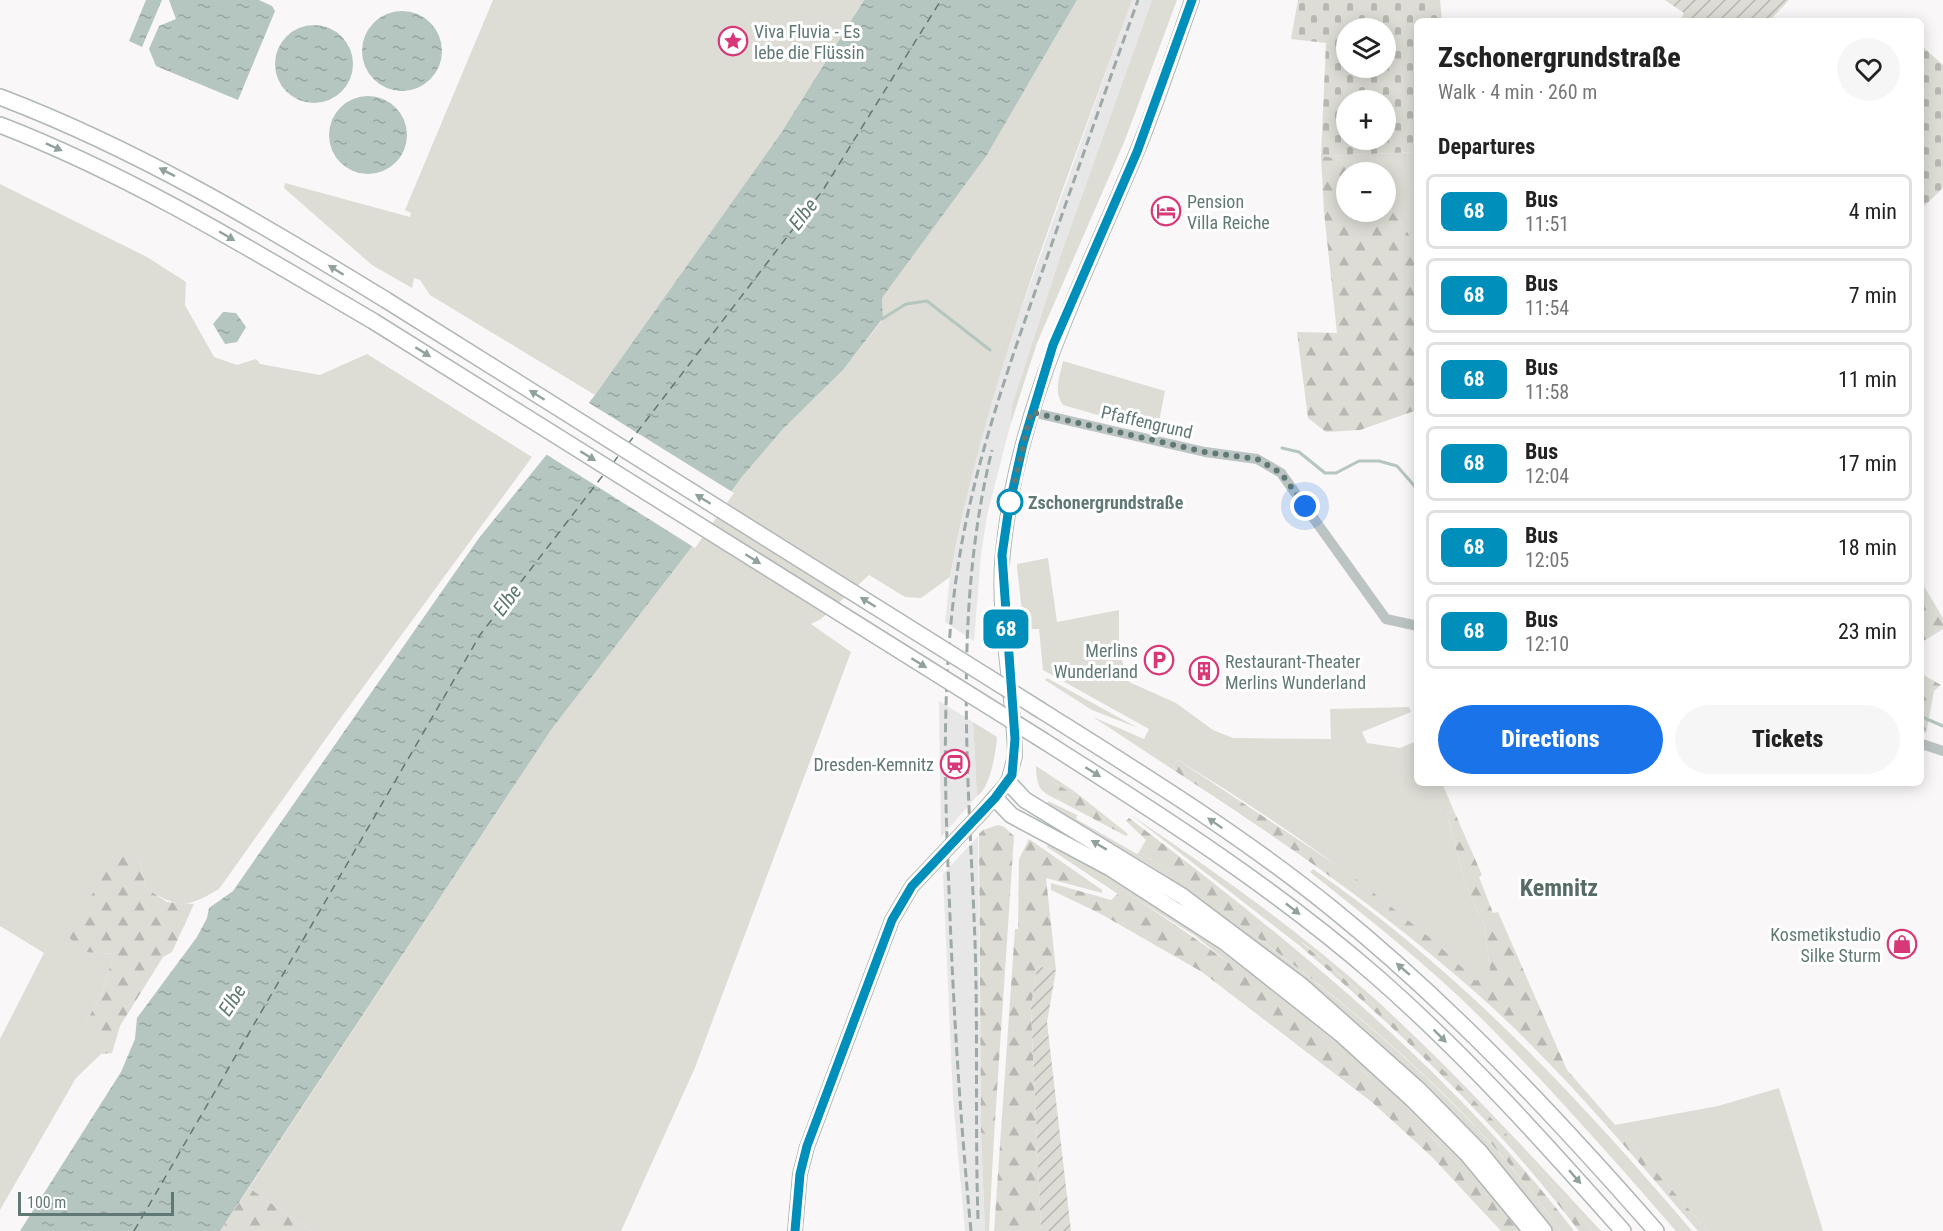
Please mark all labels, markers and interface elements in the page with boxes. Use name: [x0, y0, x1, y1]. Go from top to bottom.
map controls: [1336, 18, 1396, 222]
button: layers: [1336, 18, 1396, 78]
place label: Viva Fluvia - Es lebe die Flüssin: [754, 21, 864, 63]
place icon: Viva Fluvia - Es lebe die Flüssin: [717, 25, 749, 57]
button: heart: [1837, 38, 1900, 101]
text: Zschonergrundstraße: [1438, 41, 1681, 74]
text: Walk · 4 min · 260 m: [1438, 80, 1597, 104]
button: +: [1336, 90, 1396, 150]
text: Departures: [1438, 134, 1535, 159]
one-way arrow: [45, 143, 63, 153]
button: −: [1336, 162, 1396, 222]
one-way arrow: [159, 168, 176, 177]
text: Bus: [1525, 187, 1558, 212]
place label: Pension Villa Reiche: [1187, 191, 1270, 233]
water label: Elbe: [783, 194, 823, 234]
hotel icon: Pension Villa Reiche: [1150, 195, 1182, 227]
text: 68: [1463, 199, 1485, 223]
text: 4 min: [1849, 199, 1897, 224]
text: 11:51: [1525, 212, 1569, 236]
one-way arrow: [219, 231, 236, 241]
one-way arrow: [328, 264, 344, 275]
text: Bus: [1525, 271, 1558, 296]
text: 68: [1463, 283, 1485, 307]
text: 7 min: [1849, 283, 1897, 308]
text: 11:54: [1525, 296, 1569, 320]
one-way arrow: [415, 346, 431, 357]
text: Bus: [1525, 355, 1558, 380]
text: 68: [1463, 367, 1485, 391]
text: 11 min: [1838, 367, 1897, 392]
text: 11:58: [1525, 380, 1569, 404]
one-way arrow: [529, 390, 545, 401]
street label: Pfaffengrund: [1099, 401, 1195, 443]
text: Bus: [1525, 439, 1558, 464]
one-way arrow: [580, 450, 596, 461]
text: 68: [1463, 451, 1485, 475]
text: 17 min: [1838, 451, 1897, 476]
text: 12:04: [1525, 464, 1569, 488]
marker: Zschonergrundstraße: [997, 489, 1023, 515]
your location: [1290, 491, 1320, 521]
place label: Zschonergrundstraße: [1028, 492, 1184, 513]
one-way arrow: [695, 493, 711, 504]
text: Bus: [1525, 523, 1558, 548]
text: 68: [1463, 535, 1485, 559]
text: 18 min: [1838, 535, 1897, 560]
text: 12:05: [1525, 548, 1569, 572]
one-way arrow: [745, 554, 761, 565]
water label: Elbe: [488, 580, 526, 620]
one-way arrow: [860, 597, 876, 608]
text: Bus: [1525, 607, 1558, 632]
line badge: 68: [979, 610, 1033, 648]
text: 68: [995, 617, 1017, 641]
text: 68: [1463, 619, 1485, 643]
text: 23 min: [1838, 619, 1897, 644]
text: 12:10: [1525, 632, 1569, 656]
place label: Merlins Wunderland: [1054, 640, 1138, 682]
parking icon: Merlins Wunderland: [1143, 644, 1175, 676]
place label: Restaurant-Theater Merlins Wunderland: [1225, 651, 1366, 693]
building icon: Restaurant-Theater Merlins Wunderland: [1188, 655, 1220, 687]
one-way arrow: [910, 657, 927, 668]
button: Directions: [1438, 705, 1663, 774]
button: Tickets: [1675, 705, 1900, 774]
station icon: Dresden-Kemnitz: [939, 748, 971, 780]
place label: Dresden-Kemnitz: [814, 754, 934, 775]
one-way arrow: [1085, 767, 1101, 778]
one-way arrow: [1207, 817, 1223, 829]
one-way arrow: [1090, 840, 1107, 850]
district label: Kemnitz: [1520, 874, 1598, 902]
one-way arrow: [1285, 902, 1301, 915]
place label: Kosmetikstudio Silke Sturm: [1770, 924, 1881, 966]
shop icon: Kosmetikstudio Silke Sturm: [1886, 928, 1918, 960]
one-way arrow: [1396, 963, 1411, 976]
water label: Elbe: [213, 980, 251, 1020]
one-way arrow: [1433, 1029, 1448, 1043]
one-way arrow: [1568, 1169, 1581, 1184]
scale bar: [18, 1189, 174, 1216]
text: 100 m: [27, 1193, 66, 1212]

